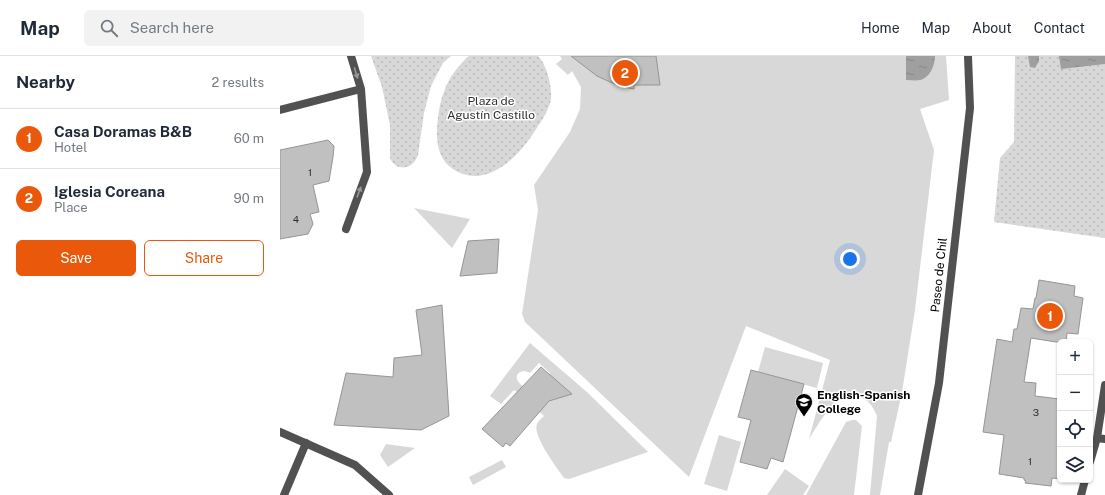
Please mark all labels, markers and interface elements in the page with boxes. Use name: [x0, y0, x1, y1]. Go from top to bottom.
search box: [84, 10, 364, 46]
text: Map: [20, 17, 60, 39]
icon: search: [98, 17, 120, 39]
text: Search here: [130, 19, 214, 36]
text: Home: [861, 20, 900, 36]
text: Map: [922, 20, 950, 36]
text: About: [972, 20, 1012, 36]
text: Contact: [1034, 20, 1085, 36]
pin: 2: [612, 58, 638, 88]
one-way arrow: [353, 67, 359, 79]
text: Nearby: [16, 72, 75, 92]
text: 2 results: [212, 75, 264, 90]
park label: Plaza de Agustín Castillo: [447, 94, 535, 122]
text: Casa Doramas B&B: [54, 123, 192, 140]
text: 1: [26, 131, 32, 146]
text: 60 m: [234, 131, 264, 146]
text: Hotel: [54, 140, 87, 155]
house number: 1: [308, 166, 312, 178]
text: Iglesia Coreana: [54, 183, 165, 200]
one-way arrow: [357, 185, 363, 197]
text: 2: [25, 191, 33, 206]
text: 90 m: [234, 191, 264, 206]
text: Place: [54, 200, 88, 215]
house number: 4: [293, 213, 299, 225]
street label: Paseo de Chil: [928, 237, 950, 313]
button: Save: [16, 240, 136, 276]
button: Share: [144, 240, 264, 276]
your location: [840, 249, 860, 269]
pin: 1: [1037, 301, 1063, 331]
map controls: [1057, 339, 1093, 483]
button: +: [1057, 339, 1093, 375]
button: −: [1057, 375, 1093, 411]
place label: English-Spanish College: [817, 388, 910, 416]
school or university icon: English-Spanish College: [794, 392, 814, 417]
house number: 3: [1033, 406, 1039, 418]
button: locate: [1057, 411, 1093, 447]
button: layers: [1057, 447, 1093, 483]
house number: 1: [1028, 455, 1032, 467]

